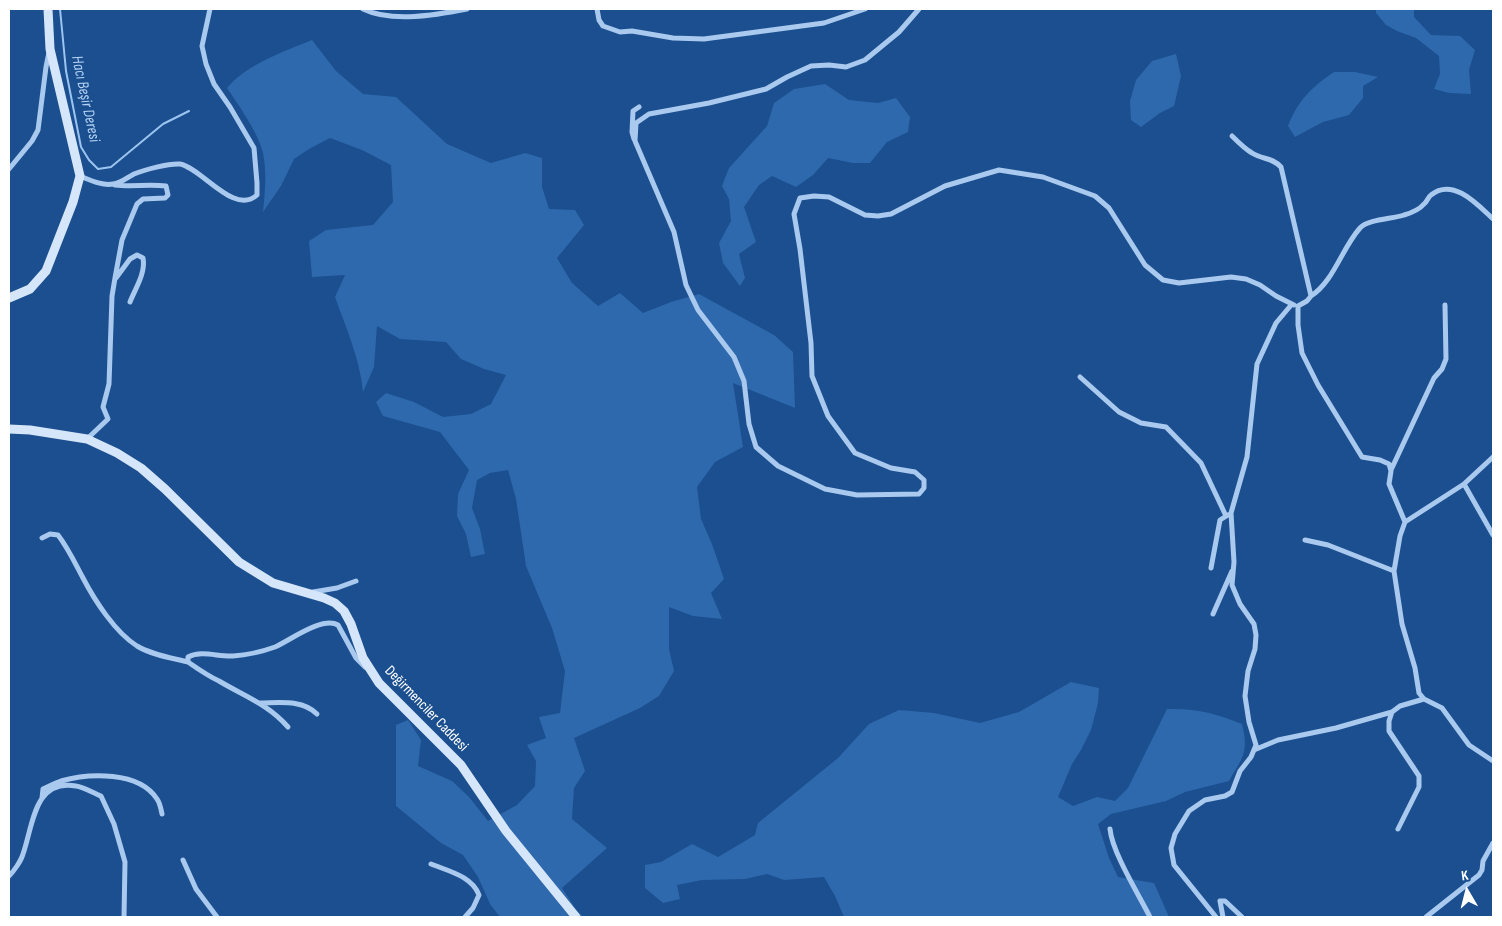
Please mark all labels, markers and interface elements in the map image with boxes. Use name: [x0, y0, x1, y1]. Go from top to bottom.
water label: Hacı Beşir Deresi: [66, 54, 104, 144]
street label: Değirmenciler Caddesi: [380, 662, 472, 756]
north arrow: [1442, 866, 1492, 916]
text: K: [1460, 867, 1469, 885]

